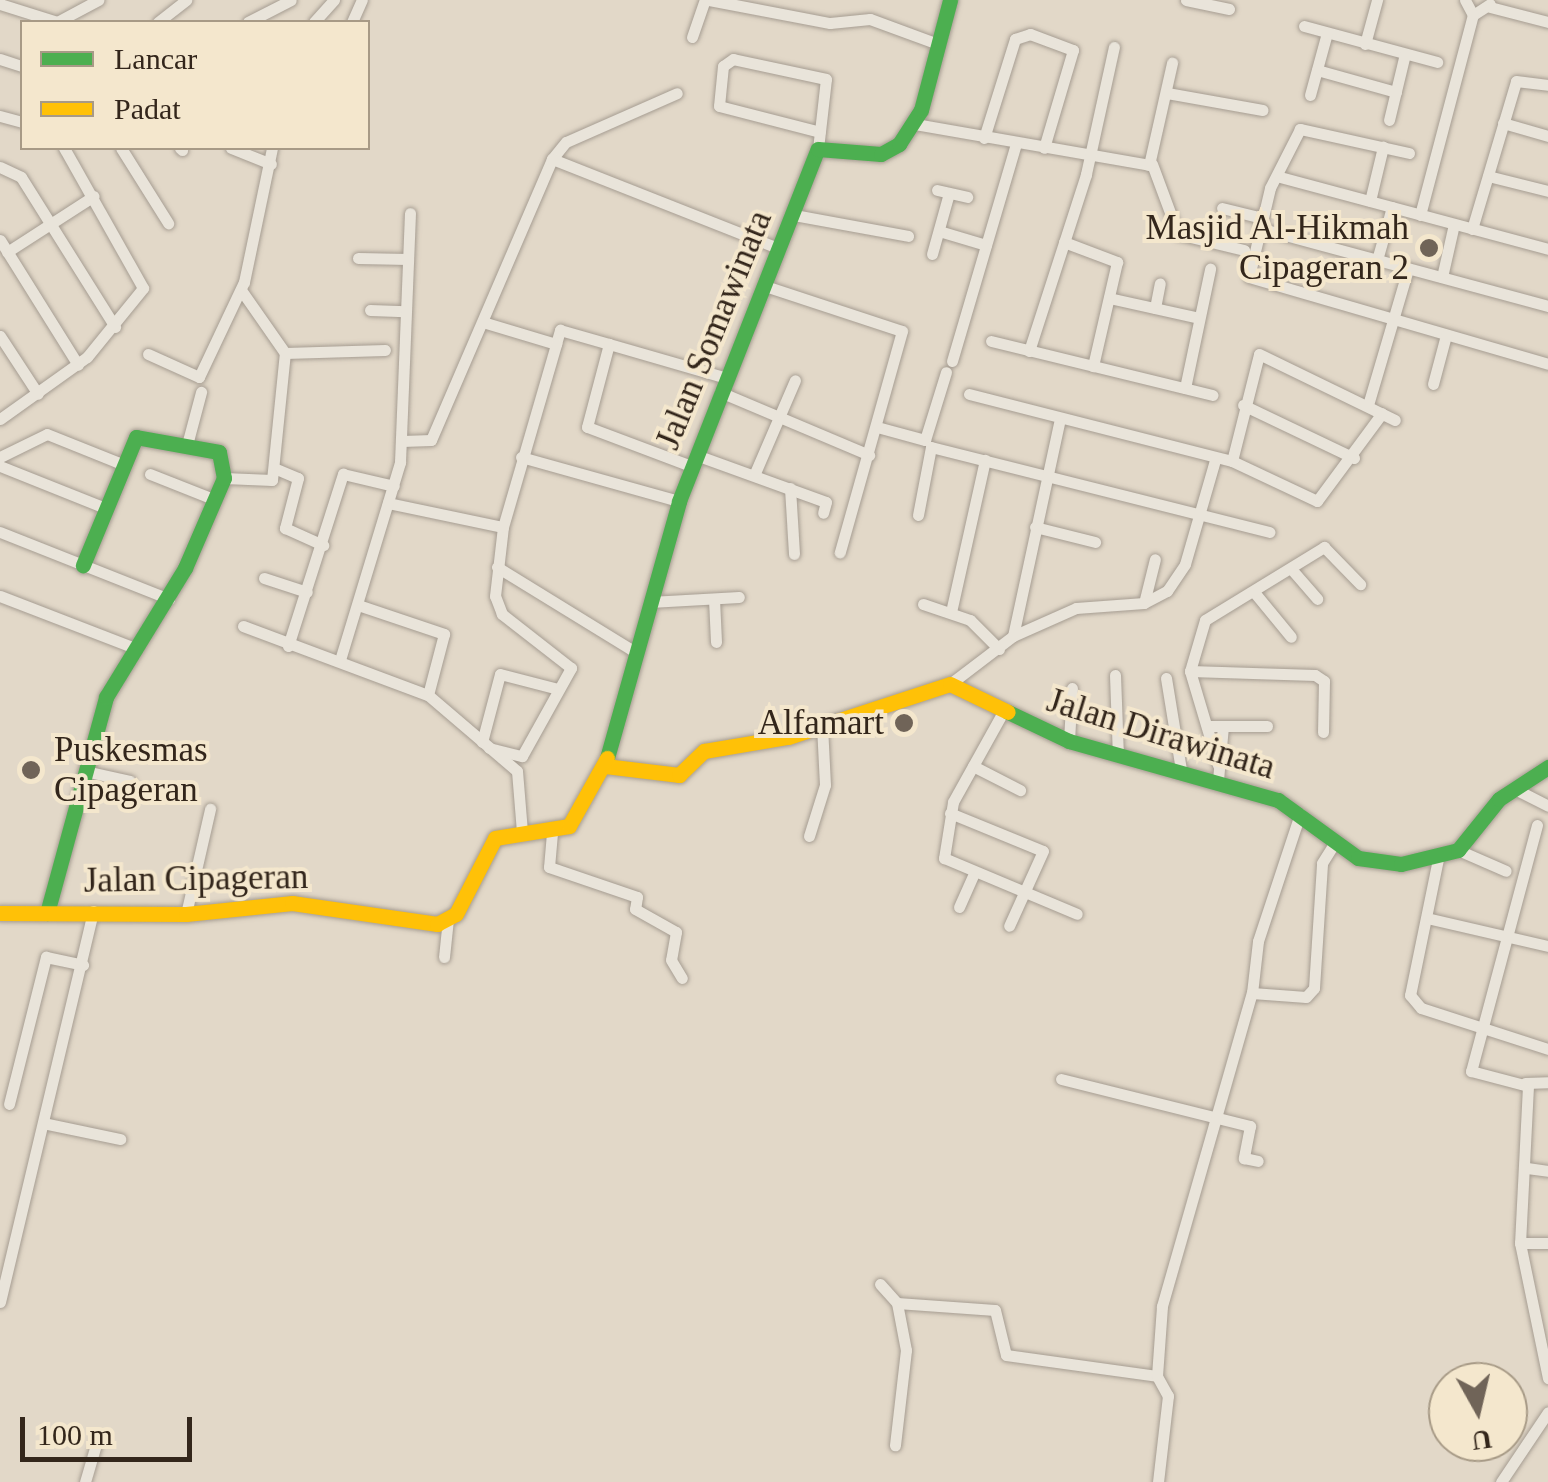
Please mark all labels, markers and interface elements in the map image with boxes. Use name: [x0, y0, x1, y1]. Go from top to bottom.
legend: [20, 20, 370, 150]
text: Lancar: [114, 42, 197, 75]
text: Padat: [114, 92, 181, 125]
street label: Jalan Somawinata: [647, 205, 781, 455]
place label: Masjid Al-Hikmah Cipageran 2: [1144, 207, 1409, 289]
marker: Masjid Al-Hikmah Cipageran 2: [1418, 237, 1440, 259]
street label: Jalan Dirawinata: [1042, 679, 1280, 789]
place label: Alfamart: [758, 702, 884, 744]
marker: Alfamart: [893, 712, 915, 734]
place label: Puskesmas Cipageran: [54, 729, 208, 811]
marker: Puskesmas Cipageran: [18, 757, 44, 783]
street label: Jalan Cipageran: [83, 856, 309, 902]
north arrow: [1428, 1362, 1528, 1462]
scale bar: [25, 1397, 198, 1459]
text: 100 m: [37, 1418, 113, 1451]
text: U: [1470, 1423, 1494, 1457]

